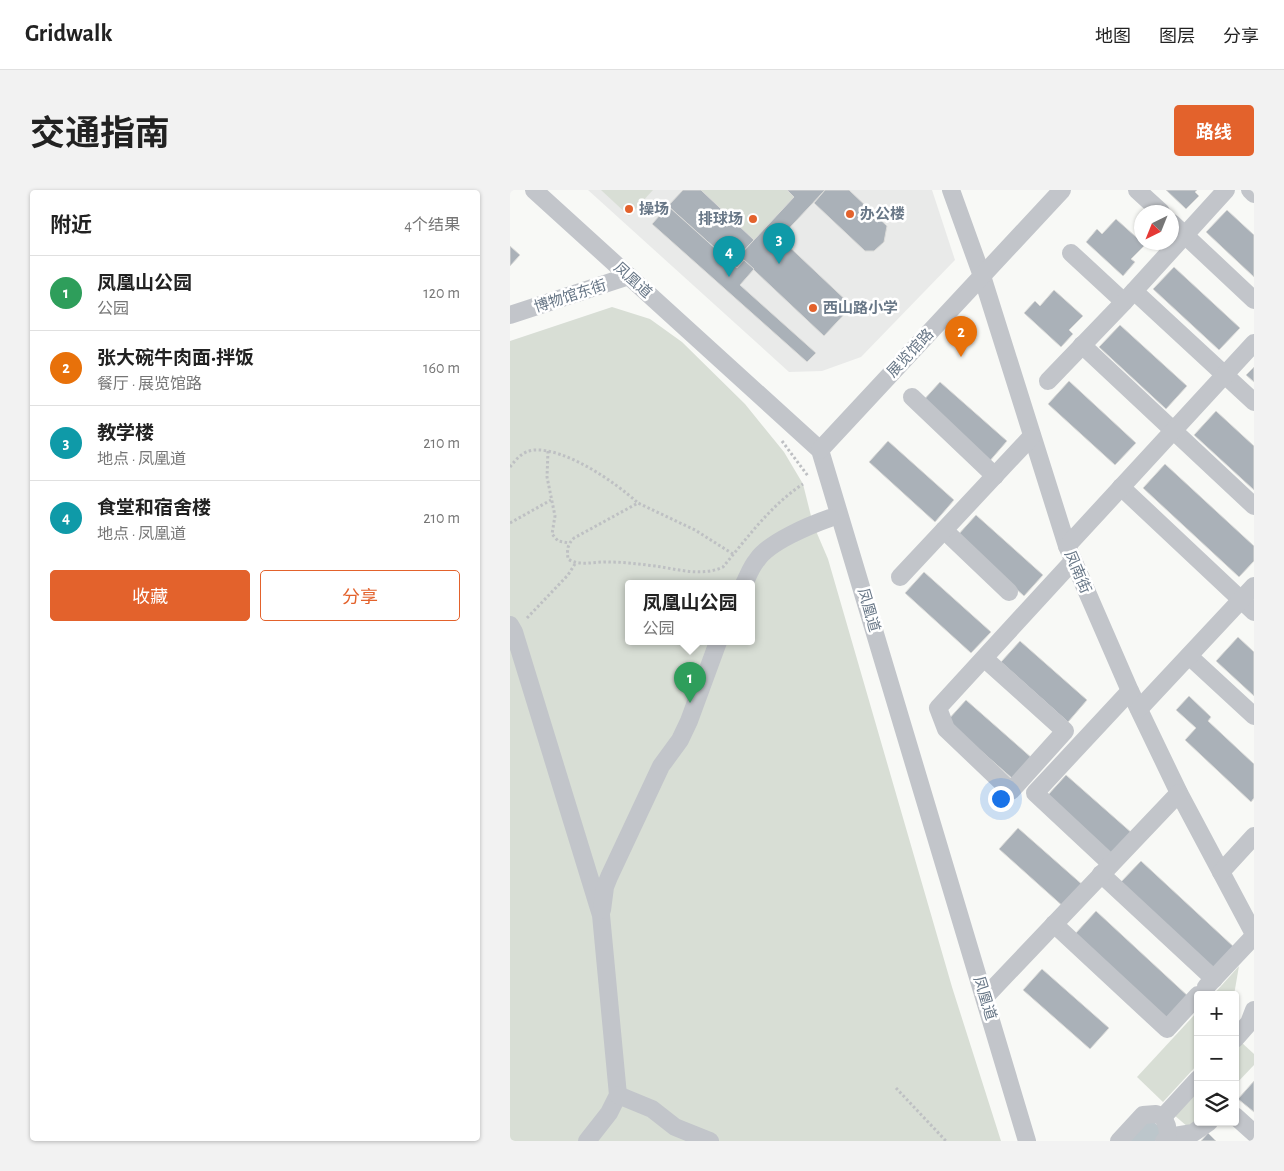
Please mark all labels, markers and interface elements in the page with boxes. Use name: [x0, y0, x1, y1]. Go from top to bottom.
text: Gridwalk: [25, 22, 112, 46]
text: 地图: [1095, 28, 1131, 46]
text: 图层: [1159, 28, 1195, 46]
text: 分享: [1223, 28, 1259, 46]
button: 路线: [1174, 105, 1254, 156]
text: 交通指南: [30, 117, 170, 152]
place label: 操场: [639, 201, 669, 217]
marker: 操场: [623, 203, 635, 215]
north arrow: [1134, 205, 1179, 250]
place label: 办公楼: [860, 206, 905, 222]
marker: 办公楼: [844, 208, 856, 220]
place label: 排球场: [698, 211, 743, 227]
marker: 排球场: [747, 213, 759, 225]
text: 附近: [50, 215, 92, 236]
text: 4个结果: [404, 217, 460, 233]
pin: 3: [763, 223, 795, 264]
pin: 4: [713, 236, 745, 277]
street label: 凤凰道: [611, 259, 655, 301]
text: 凤凰山公园: [97, 274, 192, 293]
street label: 博物馆东街: [532, 276, 608, 315]
text: 1: [63, 285, 69, 301]
text: 120 m: [423, 285, 460, 301]
place label: 西山路小学: [823, 299, 898, 316]
text: 公园: [97, 301, 129, 317]
marker: 西山路小学: [807, 302, 819, 314]
pin: 2: [945, 316, 977, 357]
street label: 展览馆路: [883, 325, 936, 380]
text: 张大碗牛肉面•拌饭: [97, 349, 254, 368]
text: 2: [62, 360, 70, 376]
text: 160 m: [423, 360, 460, 376]
text: 餐厅 · 展览馆路: [97, 376, 202, 392]
text: 教学楼: [97, 424, 154, 443]
text: 3: [63, 435, 69, 451]
text: 210 m: [423, 435, 460, 451]
text: 地点 · 凤凰道: [97, 451, 186, 467]
text: 食堂和宿舍楼: [97, 499, 211, 518]
text: 4: [62, 510, 70, 526]
text: 210 m: [423, 510, 460, 526]
text: 地点 · 凤凰道: [97, 526, 186, 542]
street label: 凤南街: [1062, 548, 1094, 596]
button: 收藏: [50, 570, 250, 621]
button: 分享: [260, 570, 460, 621]
popup: [625, 580, 755, 645]
street label: 凤凰道: [855, 586, 883, 634]
text: 凤凰山公园: [642, 594, 738, 613]
text: 公园: [642, 621, 675, 637]
pin: 1: [674, 662, 706, 703]
your location: [988, 786, 1014, 812]
street label: 凤凰道: [971, 974, 999, 1022]
map controls: [1194, 991, 1239, 1126]
button: +: [1194, 991, 1239, 1036]
button: −: [1194, 1036, 1239, 1081]
button: layers: [1194, 1081, 1239, 1126]

